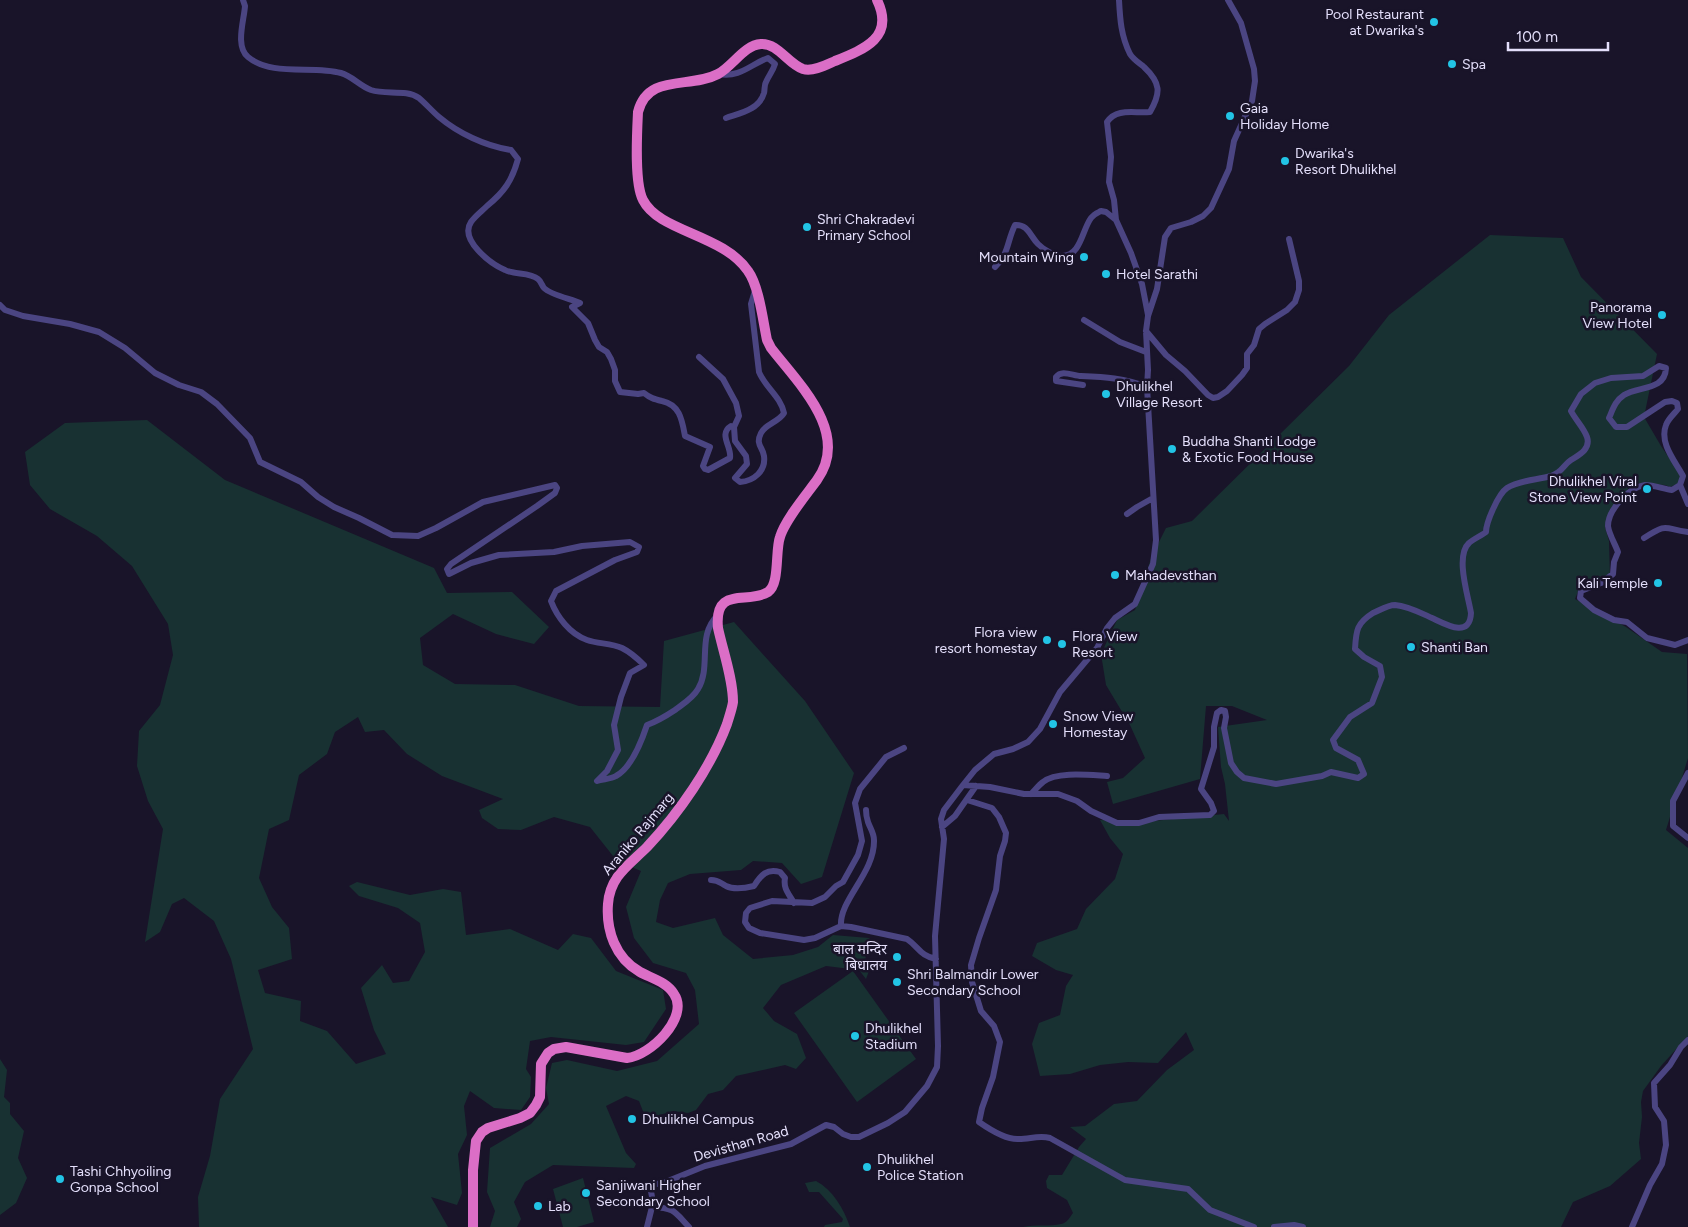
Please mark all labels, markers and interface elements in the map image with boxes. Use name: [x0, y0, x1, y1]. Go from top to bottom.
place label: Pool Restaurant at Dwarika's: [1325, 6, 1424, 39]
marker: Pool Restaurant at Dwarika's: [1428, 16, 1440, 28]
scale bar: [1508, 20, 1608, 52]
text: 100 m: [1516, 28, 1558, 46]
place label: Spa: [1462, 56, 1486, 73]
marker: Spa: [1446, 58, 1458, 70]
place label: Gaia Holiday Home: [1240, 100, 1330, 133]
marker: Gaia Holiday Home: [1224, 110, 1236, 122]
place label: Dwarika's Resort Dhulikhel: [1295, 145, 1396, 178]
marker: Dwarika's Resort Dhulikhel: [1279, 155, 1291, 167]
place label: Shri Chakradevi Primary School: [817, 211, 915, 244]
marker: Shri Chakradevi Primary School: [801, 221, 813, 233]
place label: Mountain Wing: [979, 249, 1074, 266]
marker: Mountain Wing: [1078, 251, 1090, 263]
place label: Hotel Sarathi: [1116, 266, 1198, 283]
marker: Hotel Sarathi: [1100, 268, 1112, 280]
place label: Panorama View Hotel: [1583, 299, 1652, 332]
marker: Panorama View Hotel: [1656, 309, 1668, 321]
place label: Dhulikhel Village Resort: [1116, 378, 1203, 411]
marker: Dhulikhel Village Resort: [1100, 388, 1112, 400]
place label: Buddha Shanti Lodge & Exotic Food House: [1182, 433, 1316, 466]
marker: Buddha Shanti Lodge & Exotic Food House: [1166, 443, 1178, 455]
place label: Dhulikhel Viral Stone View Point: [1529, 473, 1637, 506]
marker: Dhulikhel Viral Stone View Point: [1641, 483, 1653, 495]
place label: Mahadevsthan: [1125, 567, 1217, 584]
marker: Mahadevsthan: [1109, 569, 1121, 581]
place label: Kali Temple: [1577, 575, 1648, 592]
marker: Kali Temple: [1652, 577, 1664, 589]
place label: Flora view resort homestay: [935, 624, 1038, 657]
place label: Flora View Resort: [1072, 628, 1138, 661]
marker: Flora view resort homestay: [1041, 634, 1053, 646]
marker: Flora View Resort: [1056, 638, 1068, 650]
place label: Shanti Ban: [1421, 639, 1488, 656]
marker: Shanti Ban: [1405, 641, 1417, 653]
place label: Snow View Homestay: [1063, 708, 1133, 741]
marker: Snow View Homestay: [1047, 718, 1059, 730]
street label: Araniko Rajmarg: [599, 789, 677, 879]
place label: बाल मन्दिर बिधालय: [833, 941, 888, 974]
marker: बाल मन्दिर बिधालय: [891, 951, 903, 963]
place label: Shri Balmandir Lower Secondary School: [907, 966, 1039, 999]
marker: Shri Balmandir Lower Secondary School: [891, 976, 903, 988]
place label: Dhulikhel Stadium: [865, 1020, 922, 1053]
marker: Dhulikhel Stadium: [849, 1030, 861, 1042]
place label: Dhulikhel Campus: [642, 1111, 754, 1128]
marker: Dhulikhel Campus: [626, 1113, 638, 1125]
street label: Devisthan Road: [692, 1122, 790, 1166]
place label: Dhulikhel Police Station: [877, 1151, 964, 1184]
marker: Dhulikhel Police Station: [861, 1161, 873, 1173]
place label: Tashi Chhyoiling Gonpa School: [70, 1163, 172, 1196]
marker: Tashi Chhyoiling Gonpa School: [54, 1173, 66, 1185]
place label: Sanjiwani Higher Secondary School: [596, 1177, 710, 1210]
marker: Sanjiwani Higher Secondary School: [580, 1187, 592, 1199]
place label: Lab: [548, 1198, 571, 1215]
marker: Lab: [532, 1200, 544, 1212]

